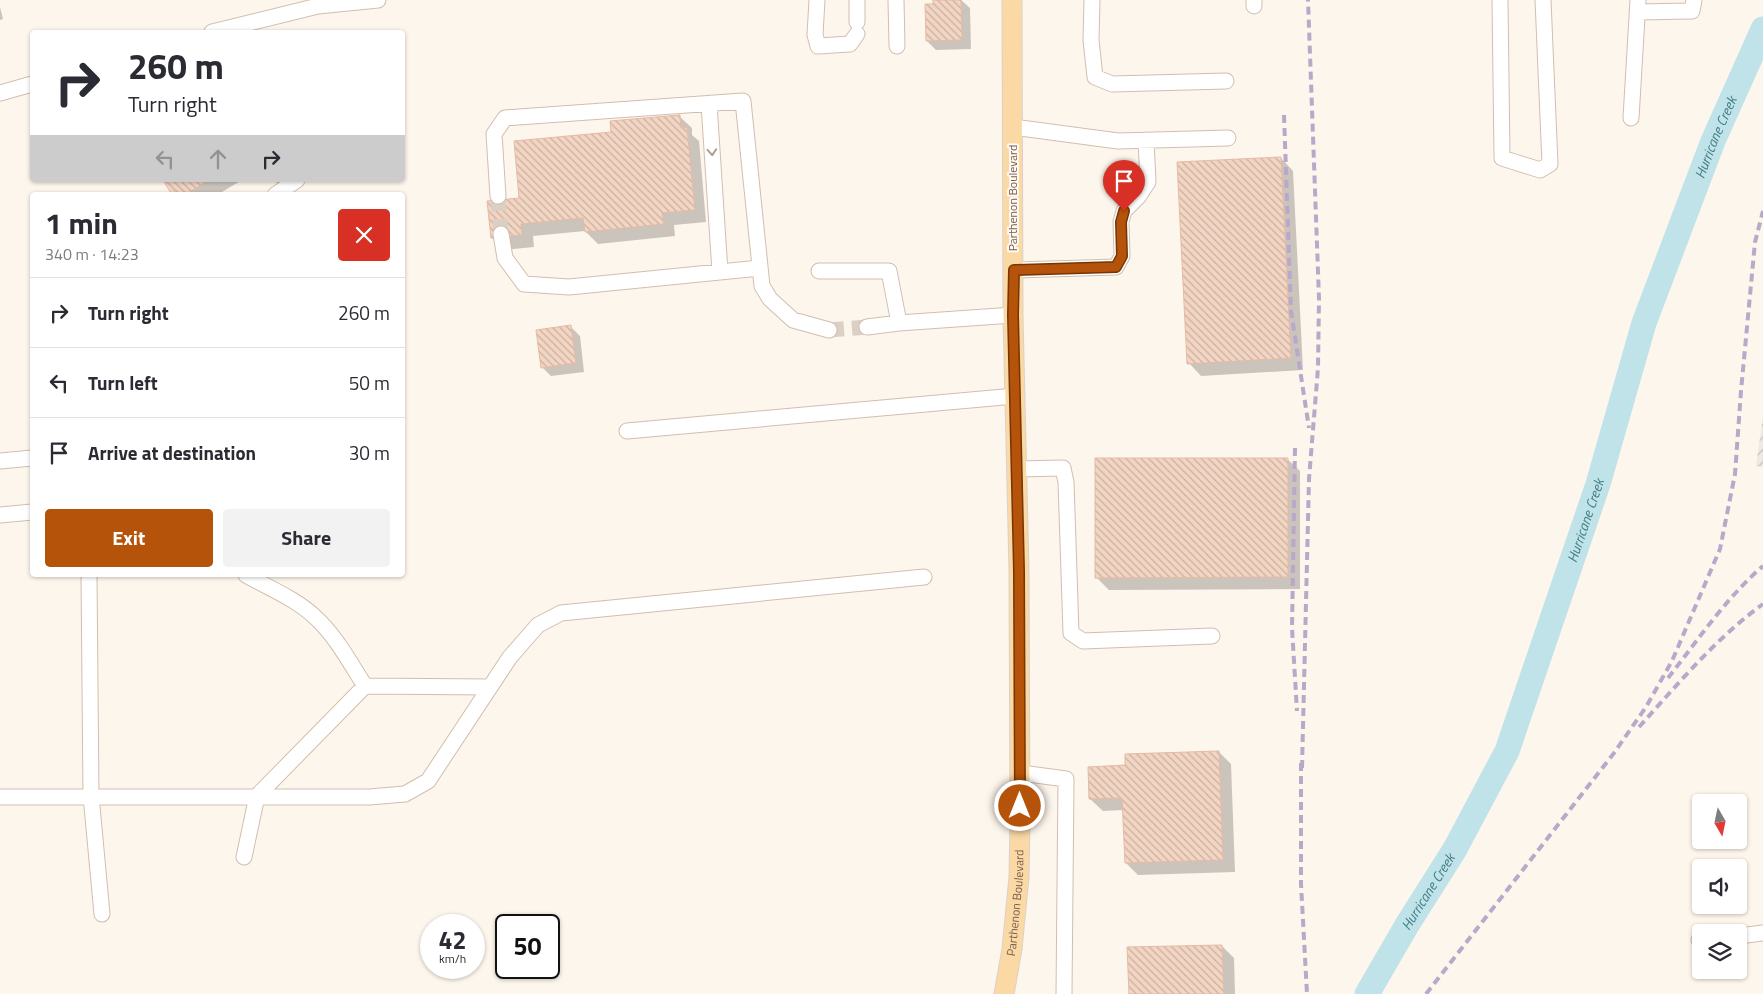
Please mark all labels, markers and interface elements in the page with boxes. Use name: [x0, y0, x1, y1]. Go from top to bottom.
text: 260 m: [128, 39, 224, 93]
icon: right: [45, 50, 110, 115]
text: Turn right: [128, 87, 217, 121]
water label: Hurricane Creek: [1689, 91, 1742, 181]
icon: left: [151, 145, 179, 173]
icon: ahead: [204, 145, 232, 173]
icon: right: [257, 145, 285, 173]
street label: Parthenon Boulevard: [1003, 145, 1022, 251]
one-way arrow: [707, 149, 718, 157]
pin: [1103, 160, 1145, 211]
icon: arrive: [1110, 167, 1138, 195]
text: 1 min: [45, 200, 118, 246]
button: close: [338, 209, 390, 261]
text: 340 m · 14:23: [45, 242, 139, 266]
text: Turn right: [88, 298, 169, 327]
text: 260 m: [338, 298, 390, 327]
icon: right: [45, 299, 73, 327]
text: Turn left: [88, 368, 158, 397]
text: 50 m: [349, 368, 390, 397]
icon: left: [45, 369, 73, 397]
text: Arrive at destination: [88, 438, 256, 467]
text: 30 m: [349, 438, 390, 467]
icon: arrive: [45, 439, 73, 467]
water label: Hurricane Creek: [1561, 475, 1609, 565]
button: Exit: [45, 509, 213, 567]
button: Share: [223, 509, 390, 567]
position arrow: [993, 779, 1045, 831]
north arrow: [1692, 794, 1748, 849]
map controls: [1692, 794, 1747, 979]
water label: Hurricane Creek: [1395, 848, 1461, 934]
street label: Parthenon Boulevard: [1001, 849, 1028, 958]
button: sound: [1692, 859, 1747, 914]
speed limit sign: 50: [495, 914, 560, 979]
text: 42: [438, 921, 467, 959]
button: layers: [1692, 924, 1747, 979]
text: km/h: [439, 949, 466, 968]

